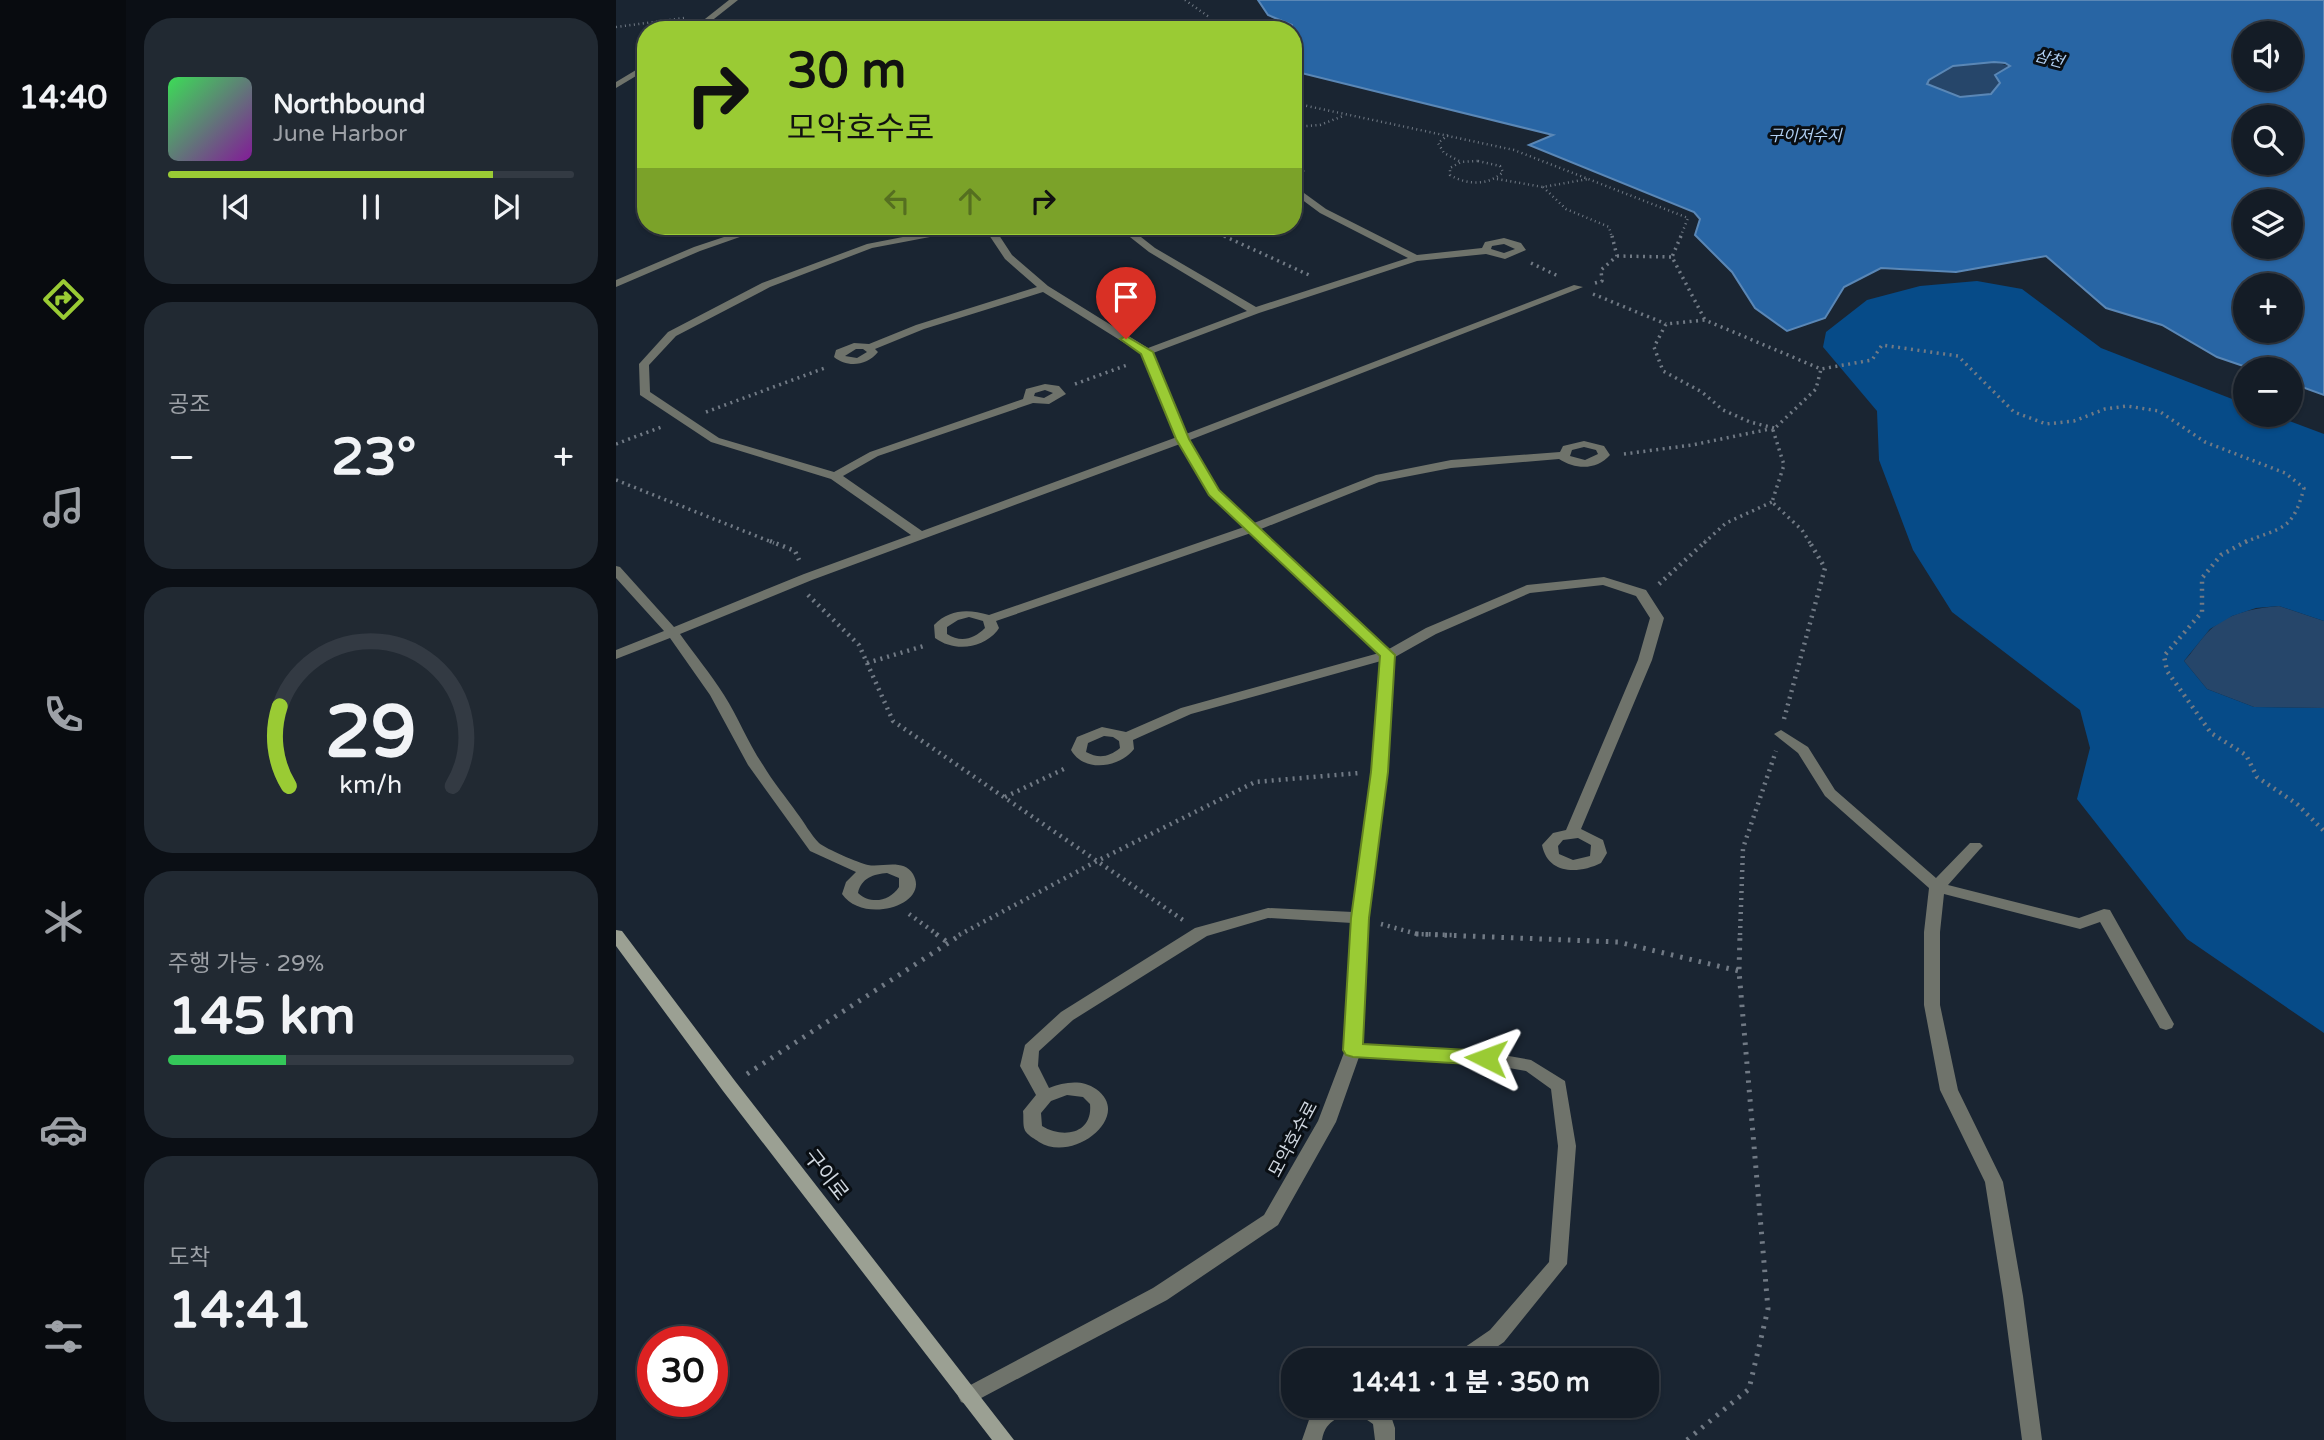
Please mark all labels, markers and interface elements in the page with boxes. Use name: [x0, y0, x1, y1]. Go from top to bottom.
map controls: [2233, 21, 2303, 427]
button: sound: [2233, 21, 2303, 91]
text: 30 m: [787, 42, 906, 101]
water label: 삼천: [2032, 46, 2068, 73]
icon: right: [672, 49, 763, 140]
text: 14:40: [19, 79, 107, 117]
text: Northbound: [273, 89, 425, 120]
button: search: [2233, 105, 2303, 175]
text: 모악호수로: [787, 110, 934, 148]
text: June Harbor: [273, 120, 407, 148]
water label: 구이저수지: [1768, 126, 1843, 146]
icon: left: [878, 182, 916, 220]
icon: ahead: [951, 182, 989, 220]
icon: right: [1024, 182, 1062, 220]
icon: previous: [217, 188, 255, 226]
icon: pause: [352, 188, 390, 226]
icon: next: [487, 188, 525, 226]
button: layers: [2233, 189, 2303, 259]
pin: [1096, 267, 1156, 339]
button: +: [2233, 273, 2303, 343]
icon: directions: [39, 275, 88, 324]
icon: arrive: [1107, 278, 1145, 316]
button: −: [2233, 357, 2303, 427]
text: 공조: [168, 391, 210, 419]
text: 23°: [331, 426, 416, 489]
text: −: [168, 435, 195, 481]
text: +: [553, 435, 574, 481]
icon: music: [39, 483, 88, 532]
text: 29: [325, 689, 417, 777]
icon: phone: [39, 690, 88, 739]
text: km/h: [340, 770, 402, 800]
icon: climate: [39, 897, 88, 946]
text: 주행 가능 · 29%: [168, 950, 324, 978]
text: 145 km: [168, 985, 356, 1048]
position arrow: [1449, 1021, 1523, 1095]
street label: 모악호수로: [1264, 1097, 1322, 1181]
icon: car: [39, 1105, 88, 1154]
street label: 구이로: [798, 1144, 854, 1206]
text: 도착: [168, 1244, 210, 1272]
text: 14:41: [168, 1279, 312, 1342]
icon: filters: [39, 1312, 88, 1361]
speed limit sign: 30: [637, 1326, 728, 1417]
text: 14:41 · 1 분 · 350 m: [1350, 1367, 1590, 1398]

